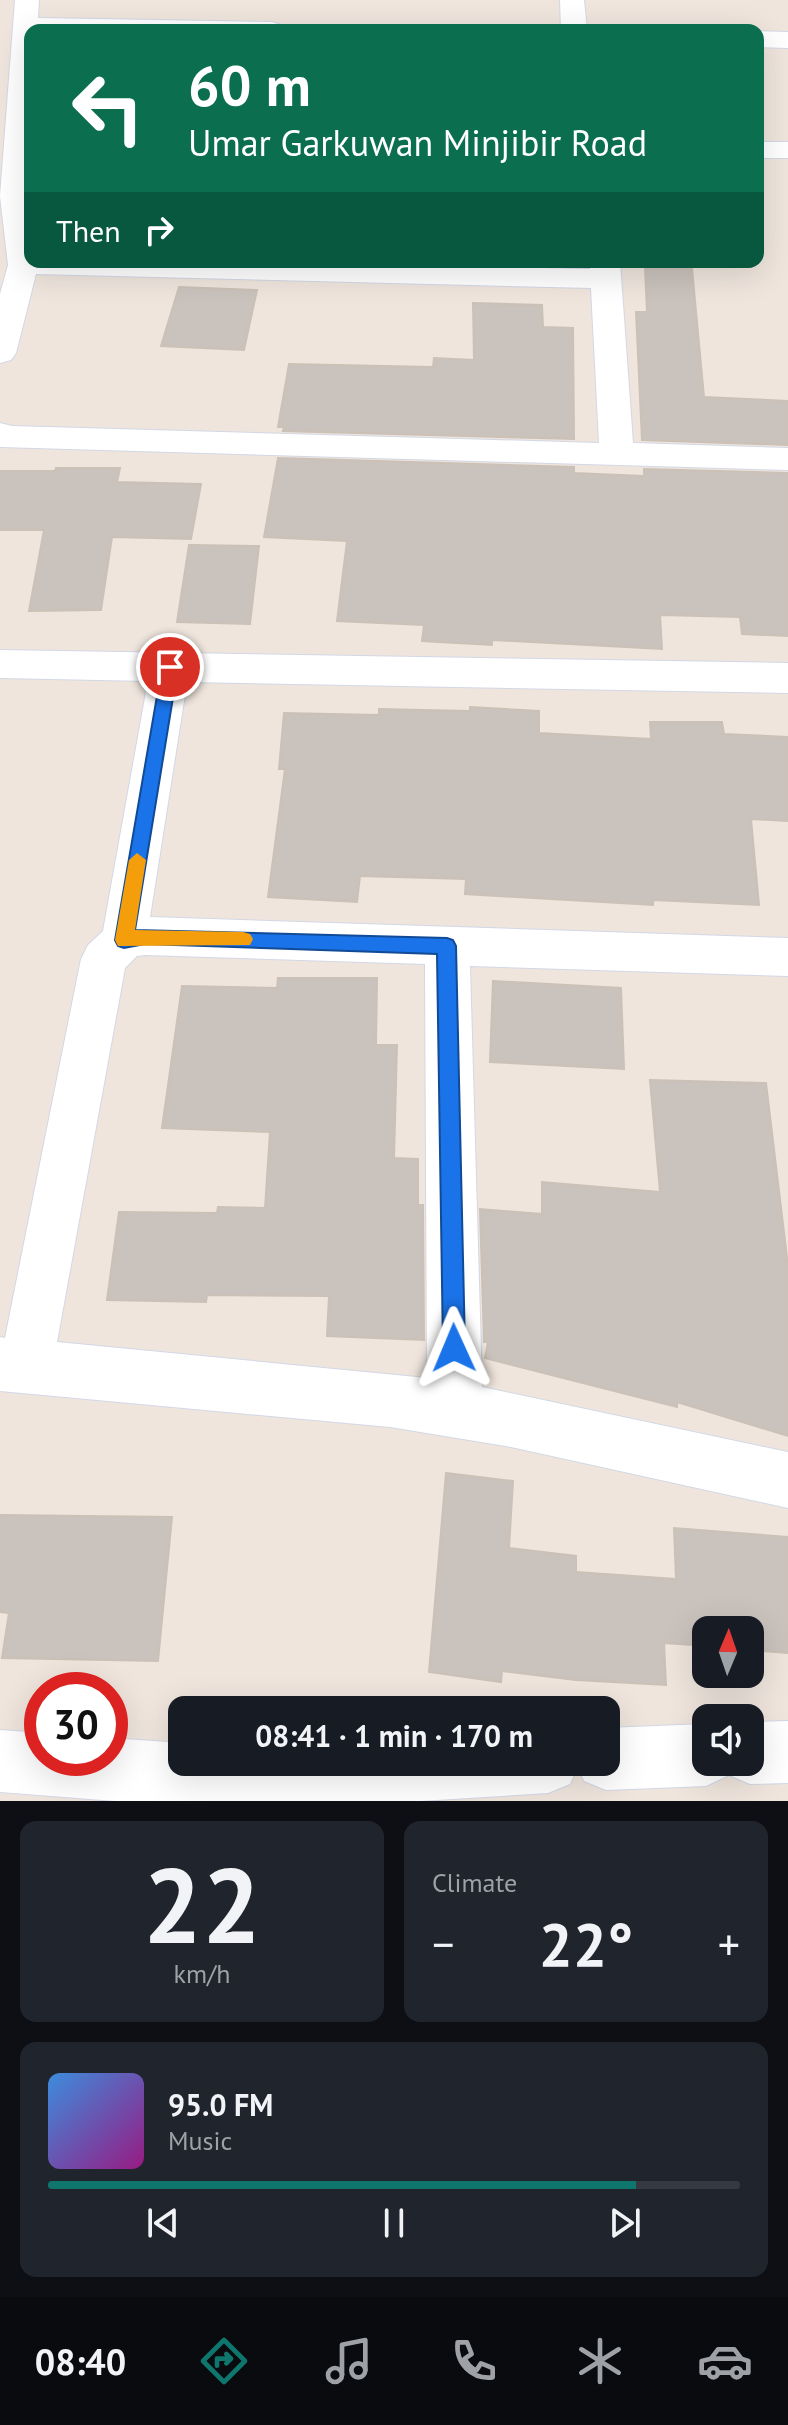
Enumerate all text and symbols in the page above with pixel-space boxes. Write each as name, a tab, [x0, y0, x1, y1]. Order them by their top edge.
text: 60 m	[188, 49, 311, 121]
icon: left	[56, 56, 160, 160]
text: Umar Garkuwan Minjibir Road	[188, 119, 647, 166]
icon: right	[137, 208, 181, 252]
text: Then	[56, 211, 121, 250]
pin	[136, 633, 204, 701]
icon: arrive	[148, 645, 192, 689]
position arrow	[412, 1306, 496, 1390]
north arrow	[692, 1616, 764, 1688]
map controls	[692, 1616, 764, 1776]
speed limit sign: 30	[24, 1672, 128, 1776]
button: sound	[692, 1704, 764, 1776]
text: 08:41 · 1 min · 170 m	[255, 1716, 533, 1755]
text: 22	[143, 1837, 261, 1972]
text: Climate	[432, 1866, 517, 1899]
text: 22°	[539, 1905, 633, 1983]
text: −	[432, 1915, 454, 1972]
text: +	[718, 1915, 740, 1972]
text: km/h	[174, 1957, 231, 1990]
text: 95.0 FM	[168, 2085, 273, 2124]
text: Music	[168, 2124, 232, 2157]
icon: previous	[141, 2201, 185, 2245]
icon: pause	[372, 2201, 416, 2245]
icon: next	[603, 2201, 647, 2245]
icon: directions	[196, 2333, 252, 2389]
icon: music	[321, 2333, 377, 2389]
icon: phone	[446, 2333, 502, 2389]
icon: climate	[572, 2333, 628, 2389]
icon: car	[697, 2333, 753, 2389]
text: 08:40	[35, 2338, 126, 2385]

